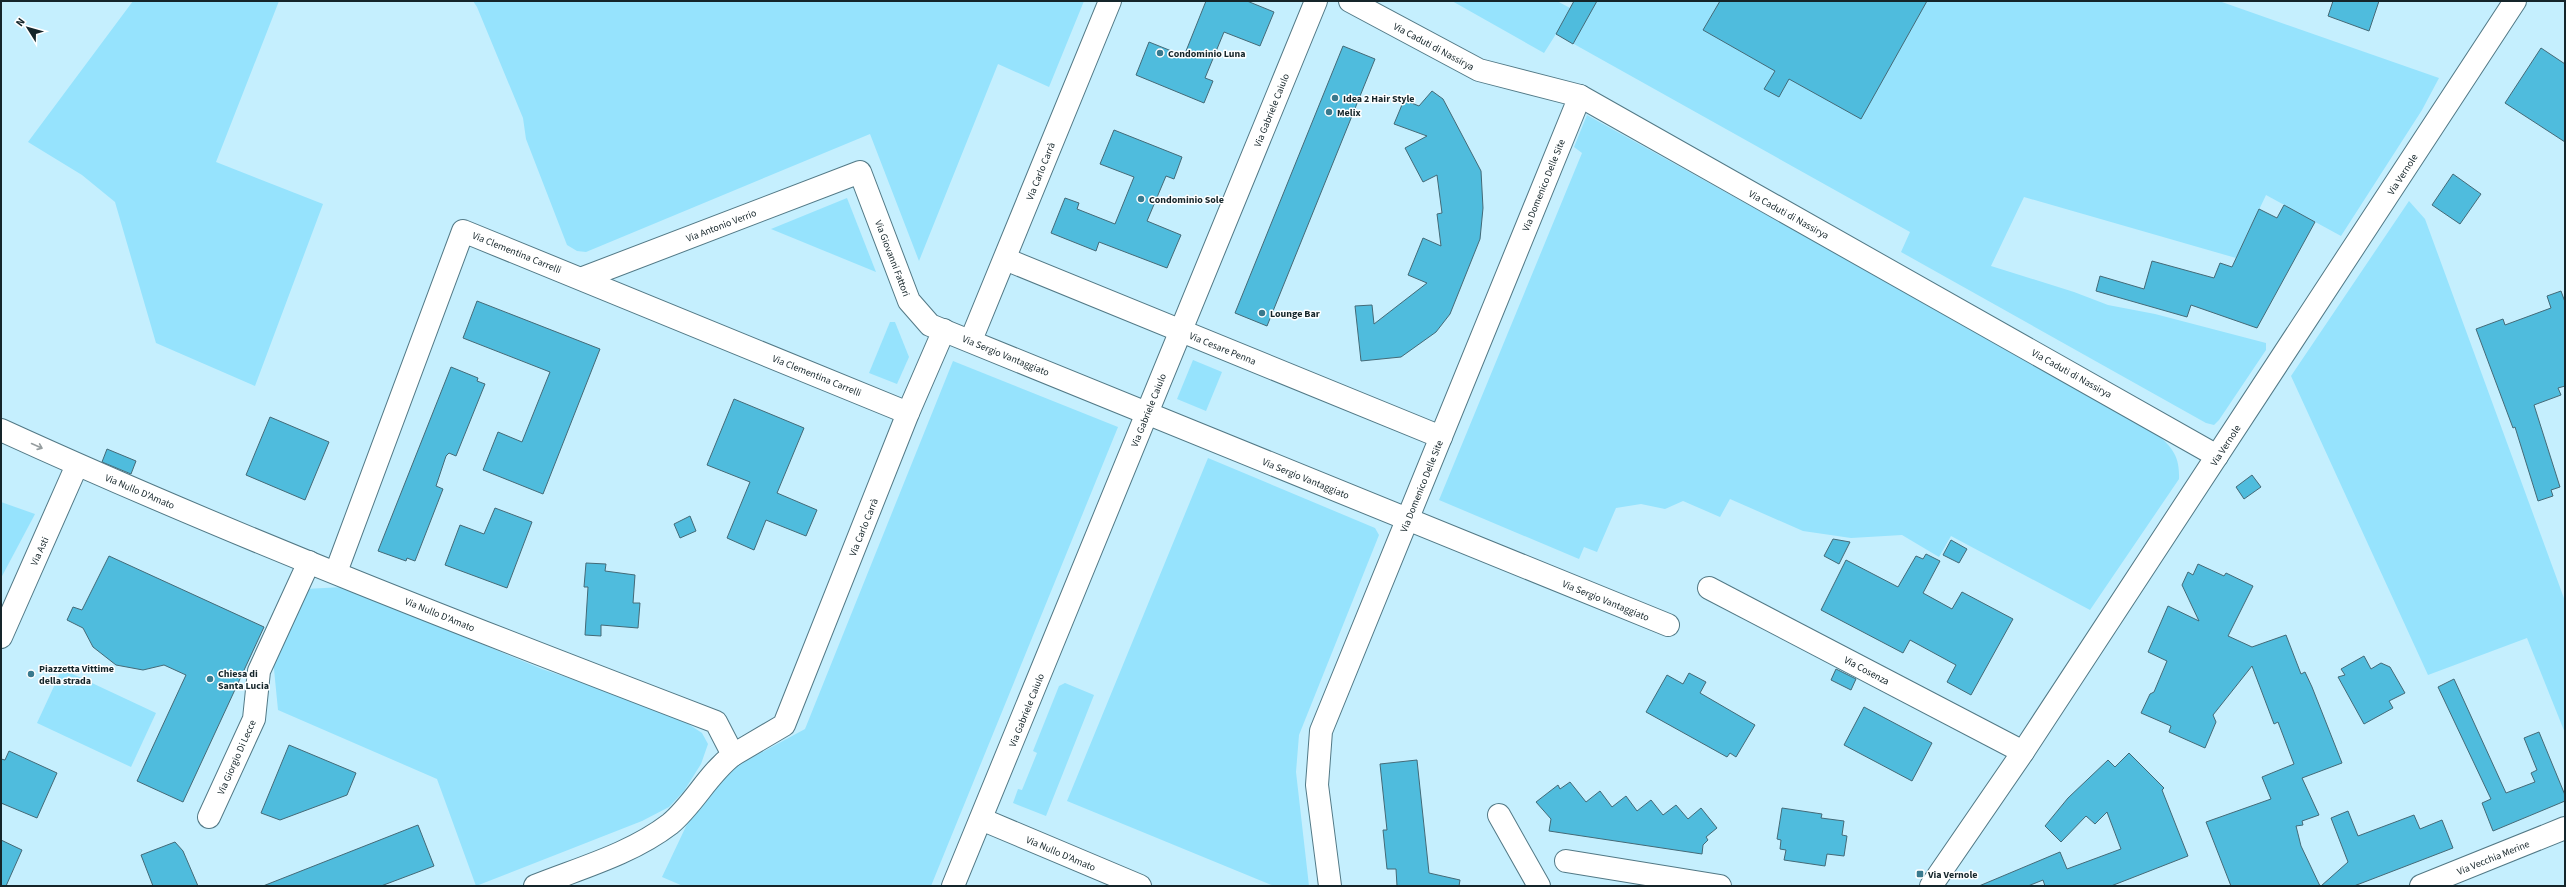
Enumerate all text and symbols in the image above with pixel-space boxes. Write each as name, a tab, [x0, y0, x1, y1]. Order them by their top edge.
north arrow	[8, 8, 48, 48]
text: N	[12, 15, 29, 30]
street label: Via Caduti di Nassirya	[1391, 20, 1476, 74]
place label: Condominio Luna	[1168, 47, 1245, 61]
marker: Condominio Luna	[1155, 48, 1165, 58]
street label: Via Gabriele Caiulo	[1251, 71, 1293, 149]
place label: Idea 2 Hair Style	[1343, 92, 1414, 106]
marker: Idea 2 Hair Style	[1330, 93, 1340, 103]
place label: Melix	[1337, 106, 1361, 120]
marker: Melix	[1324, 107, 1334, 117]
street label: Via Domenico Delle Site	[1519, 137, 1569, 234]
street label: Via Carlo Carrà	[1023, 140, 1059, 202]
street label: Via Vernole	[2384, 151, 2421, 198]
street label: Via Caduti di Nassirya	[1746, 187, 1831, 243]
place label: Condominio Sole	[1149, 193, 1224, 207]
marker: Condominio Sole	[1136, 194, 1146, 204]
street label: Via Antonio Verrio	[684, 206, 759, 246]
street label: Via Giovanni Fattori	[871, 218, 913, 299]
street label: Via Clementina Carrelli	[470, 229, 563, 277]
place label: Lounge Bar	[1270, 307, 1320, 321]
marker: Lounge Bar	[1257, 308, 1267, 318]
street label: Via Cesare Penna	[1187, 329, 1258, 369]
street label: Via Sergio Vantaggiato	[960, 332, 1051, 380]
street label: Via Caduti di Nassirya	[2029, 346, 2114, 402]
street label: Via Clementina Carrelli	[770, 352, 863, 400]
street label: Via Gabriele Caiulo	[1128, 371, 1170, 449]
street label: Via Vernole	[2207, 422, 2244, 469]
street label: Via Domenico Delle Site	[1397, 438, 1447, 535]
one-way arrow	[30, 443, 42, 451]
street label: Via Sergio Vantaggiato	[1260, 455, 1351, 503]
street label: Via Nullo D'Amato	[103, 471, 177, 513]
street label: Via Carlo Carrà	[846, 496, 882, 558]
street label: Via Asti	[27, 535, 52, 568]
street label: Via Sergio Vantaggiato	[1560, 577, 1651, 625]
street label: Via Nullo D'Amato	[402, 594, 477, 635]
street label: Via Cosenza	[1841, 653, 1892, 689]
place label: Piazzetta Vittime della strada	[39, 662, 114, 688]
place label: Chiesa di Santa Lucia	[218, 667, 269, 693]
marker: Piazzetta Vittime della strada	[26, 669, 36, 679]
street label: Via Gabriele Caiulo	[1006, 671, 1048, 749]
marker: Chiesa di Santa Lucia	[205, 674, 215, 684]
street label: Via Giorgio Di Lecce	[214, 718, 260, 797]
street label: Via Nullo D'Amato	[1024, 833, 1098, 875]
street label: Via Vecchia Merine	[2455, 837, 2532, 879]
place label: Via Vernole	[1927, 868, 1977, 882]
marker: Via Vernole	[1915, 869, 1925, 879]

